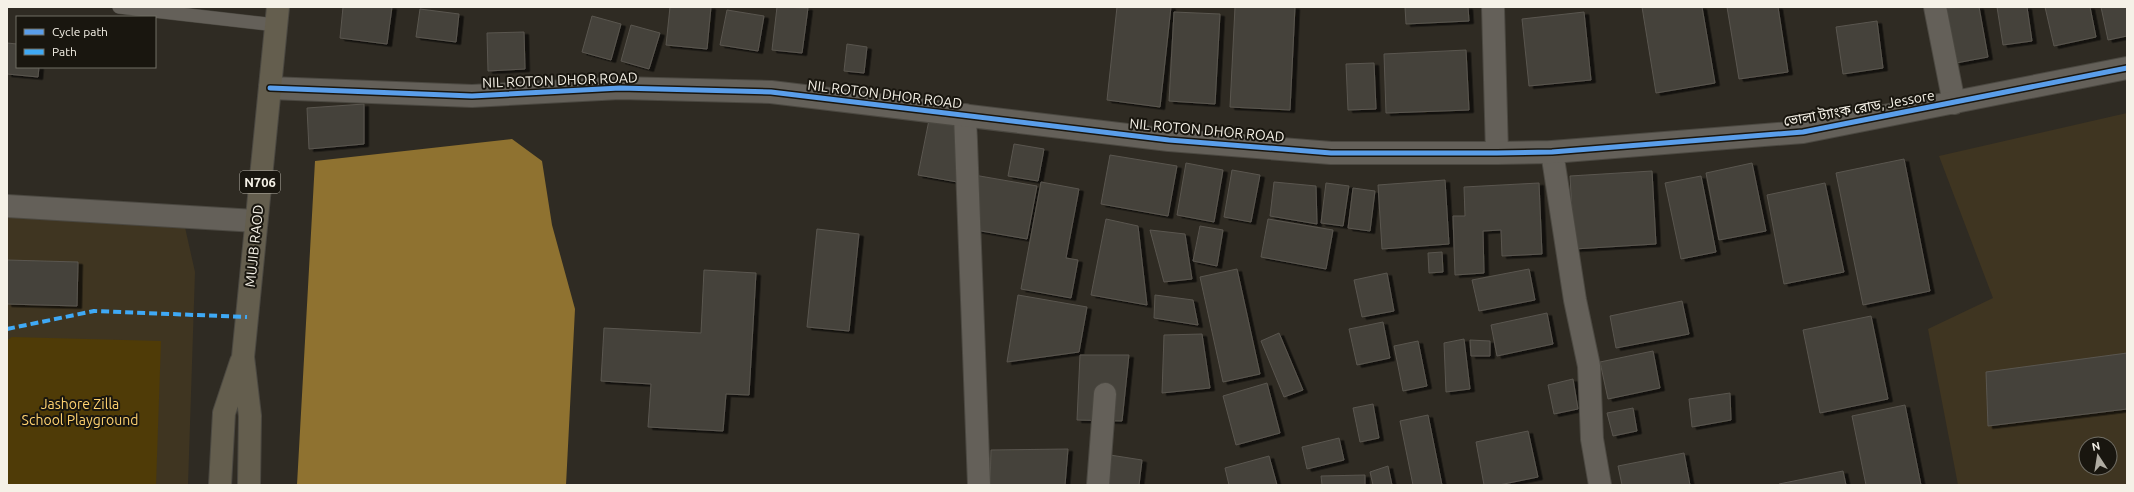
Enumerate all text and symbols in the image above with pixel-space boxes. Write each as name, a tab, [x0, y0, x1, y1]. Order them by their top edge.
legend	[16, 16, 156, 68]
text: Cycle path	[52, 25, 108, 38]
text: Path	[52, 45, 77, 58]
street label: NIL ROTON DHOR ROAD	[482, 69, 638, 91]
street label: NIL ROTON DHOR ROAD	[807, 77, 963, 111]
street label: ভোলা ট্যাংক রোড, Jessore	[1782, 87, 1936, 129]
street label: NIL ROTON DHOR ROAD	[1129, 115, 1285, 145]
road number: N706	[240, 171, 280, 193]
street label: MUJIB RAOD	[242, 204, 266, 288]
park label: Jashore Zilla School Playground	[22, 396, 138, 428]
north arrow	[2078, 436, 2118, 476]
text: N	[2091, 439, 2101, 453]

